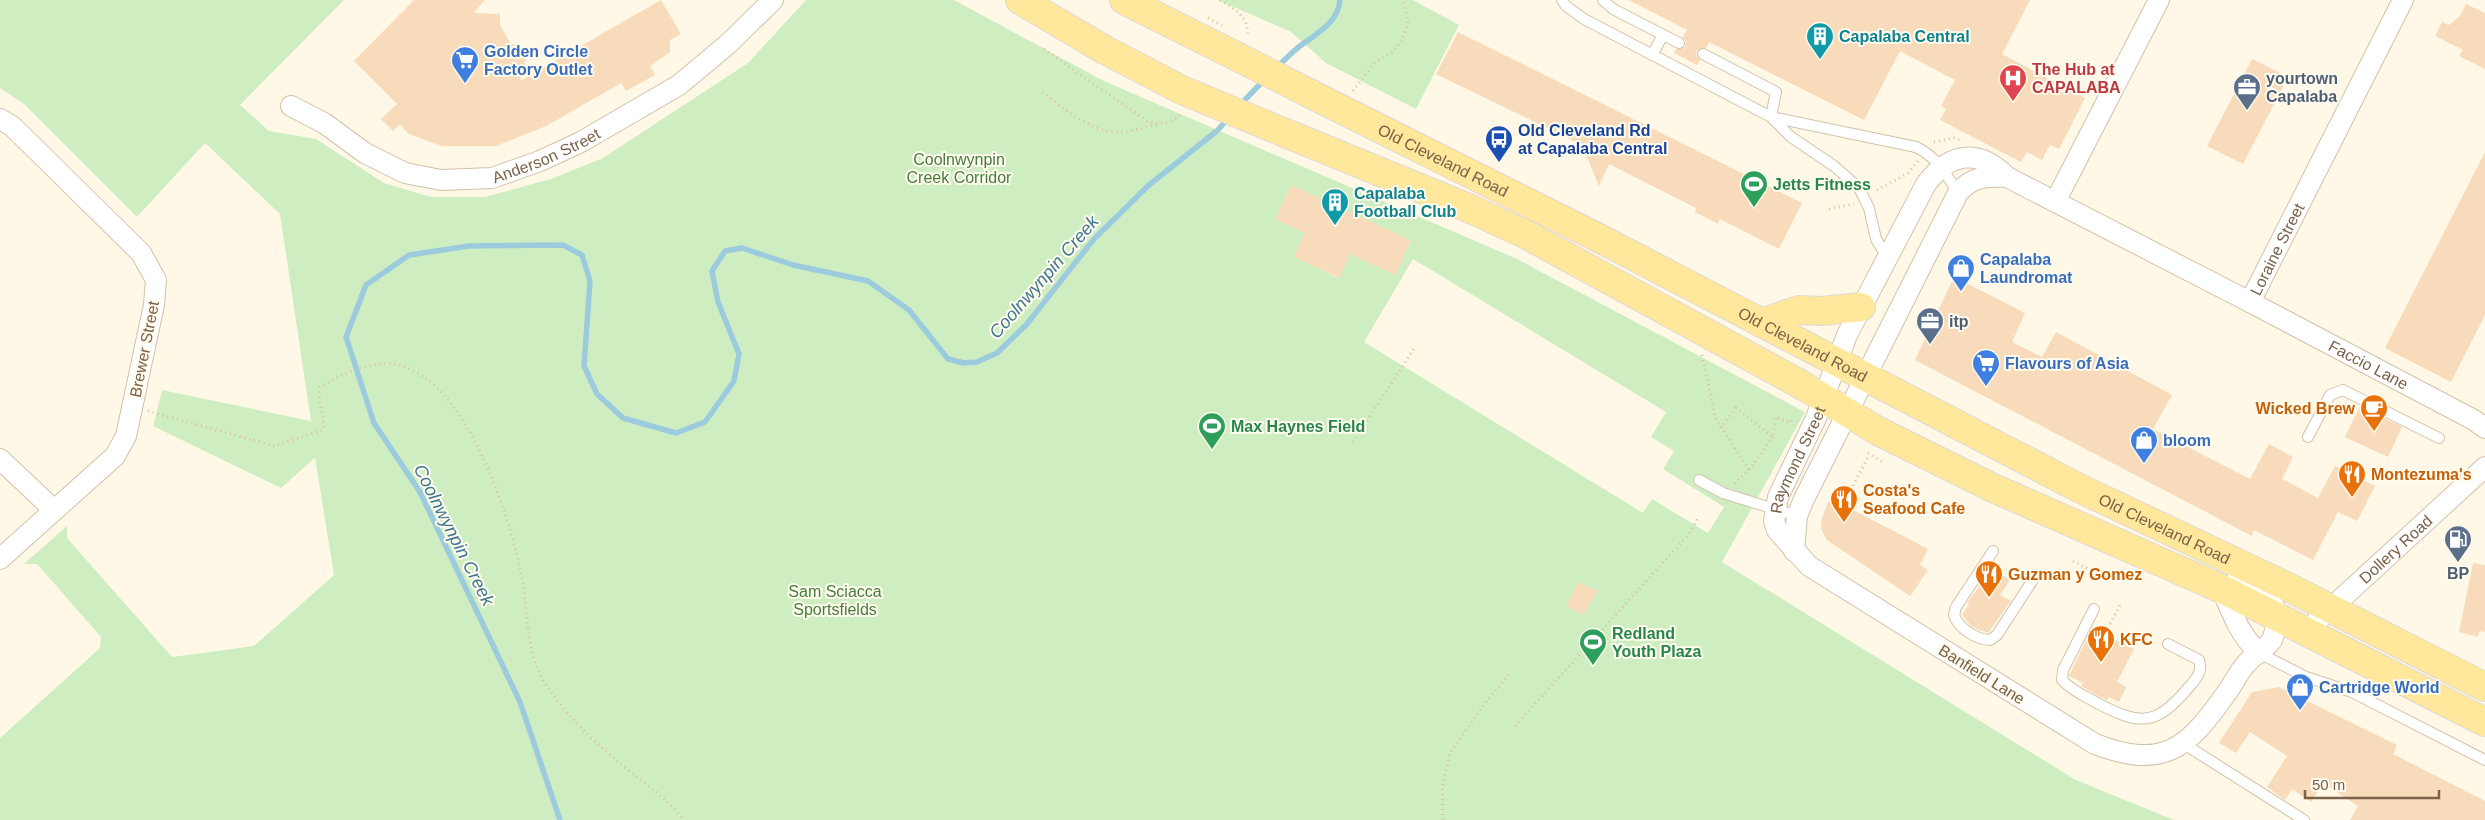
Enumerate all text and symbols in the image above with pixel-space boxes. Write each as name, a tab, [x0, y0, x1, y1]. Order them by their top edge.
building icon: Capalaba Central	[1805, 21, 1835, 60]
place label: Capalaba Central	[1839, 28, 1970, 45]
place label: Golden Circle Factory Outlet	[484, 43, 593, 78]
supermarket icon: Golden Circle Factory Outlet	[450, 45, 480, 84]
place label: The Hub at CAPALABA	[2032, 61, 2121, 96]
hospital icon: The Hub at CAPALABA	[1998, 63, 2028, 102]
place label: yourtown Capalaba	[2266, 70, 2338, 105]
office icon: yourtown Capalaba	[2232, 72, 2262, 111]
street label: Old Cleveland Road	[1375, 121, 1511, 200]
place label: Old Cleveland Rd at Capalaba Central	[1518, 122, 1667, 157]
bus stop icon: Old Cleveland Rd at Capalaba Central	[1484, 124, 1514, 163]
street label: Anderson Street	[490, 125, 604, 186]
park label: Coolnwynpin Creek Corridor	[907, 151, 1012, 186]
sports icon: Jetts Fitness	[1739, 169, 1769, 208]
place label: Jetts Fitness	[1773, 176, 1871, 193]
place label: Capalaba Football Club	[1354, 185, 1456, 220]
building icon: Capalaba Football Club	[1320, 187, 1350, 226]
street label: Loraine Street	[2247, 200, 2308, 298]
water label: Coolnwynpin Creek	[985, 211, 1103, 342]
place label: Capalaba Laundromat	[1980, 251, 2073, 286]
shop icon: Capalaba Laundromat	[1946, 253, 1976, 292]
street label: Brewer Street	[127, 299, 162, 399]
street label: Old Cleveland Road	[1735, 304, 1870, 385]
office icon: itp	[1915, 306, 1945, 345]
place label: itp	[1949, 313, 1969, 330]
street label: Faccio Lane	[2326, 337, 2411, 393]
supermarket icon: Flavours of Asia	[1971, 348, 2001, 387]
place label: Flavours of Asia	[2005, 355, 2129, 372]
cafe icon: Wicked Brew	[2359, 393, 2389, 432]
place label: Wicked Brew	[2256, 400, 2356, 417]
street label: Raymond Street	[1767, 404, 1829, 515]
sports icon: Max Haynes Field	[1197, 411, 1227, 450]
place label: Max Haynes Field	[1231, 418, 1365, 435]
shop icon: bloom	[2129, 425, 2159, 464]
place label: bloom	[2163, 432, 2211, 449]
restaurant icon: Montezuma's	[2337, 459, 2367, 498]
water label: Coolnwynpin Creek	[410, 461, 499, 610]
place label: Montezuma's	[2371, 466, 2472, 483]
place label: Costa's Seafood Cafe	[1863, 482, 1965, 517]
restaurant icon: Costa's Seafood Cafe	[1829, 484, 1859, 523]
street label: Old Cleveland Road	[2096, 491, 2233, 567]
street label: Dollery Road	[2356, 512, 2436, 587]
fuel station icon: BP	[2443, 524, 2473, 563]
restaurant icon: Guzman y Gomez	[1974, 559, 2004, 598]
place label: BP	[2447, 565, 2469, 582]
place label: Guzman y Gomez	[2008, 566, 2142, 583]
park label: Sam Sciacca Sportsfields	[788, 583, 882, 618]
restaurant icon: KFC	[2086, 624, 2116, 663]
place label: Redland Youth Plaza	[1612, 625, 1702, 660]
sports icon: Redland Youth Plaza	[1578, 627, 1608, 666]
place label: KFC	[2120, 631, 2153, 648]
street label: Banfield Lane	[1936, 641, 2028, 708]
shop icon: Cartridge World	[2285, 672, 2315, 711]
place label: Cartridge World	[2319, 679, 2440, 696]
scale bar	[2305, 768, 2439, 800]
text: 50 m	[2312, 776, 2345, 793]

